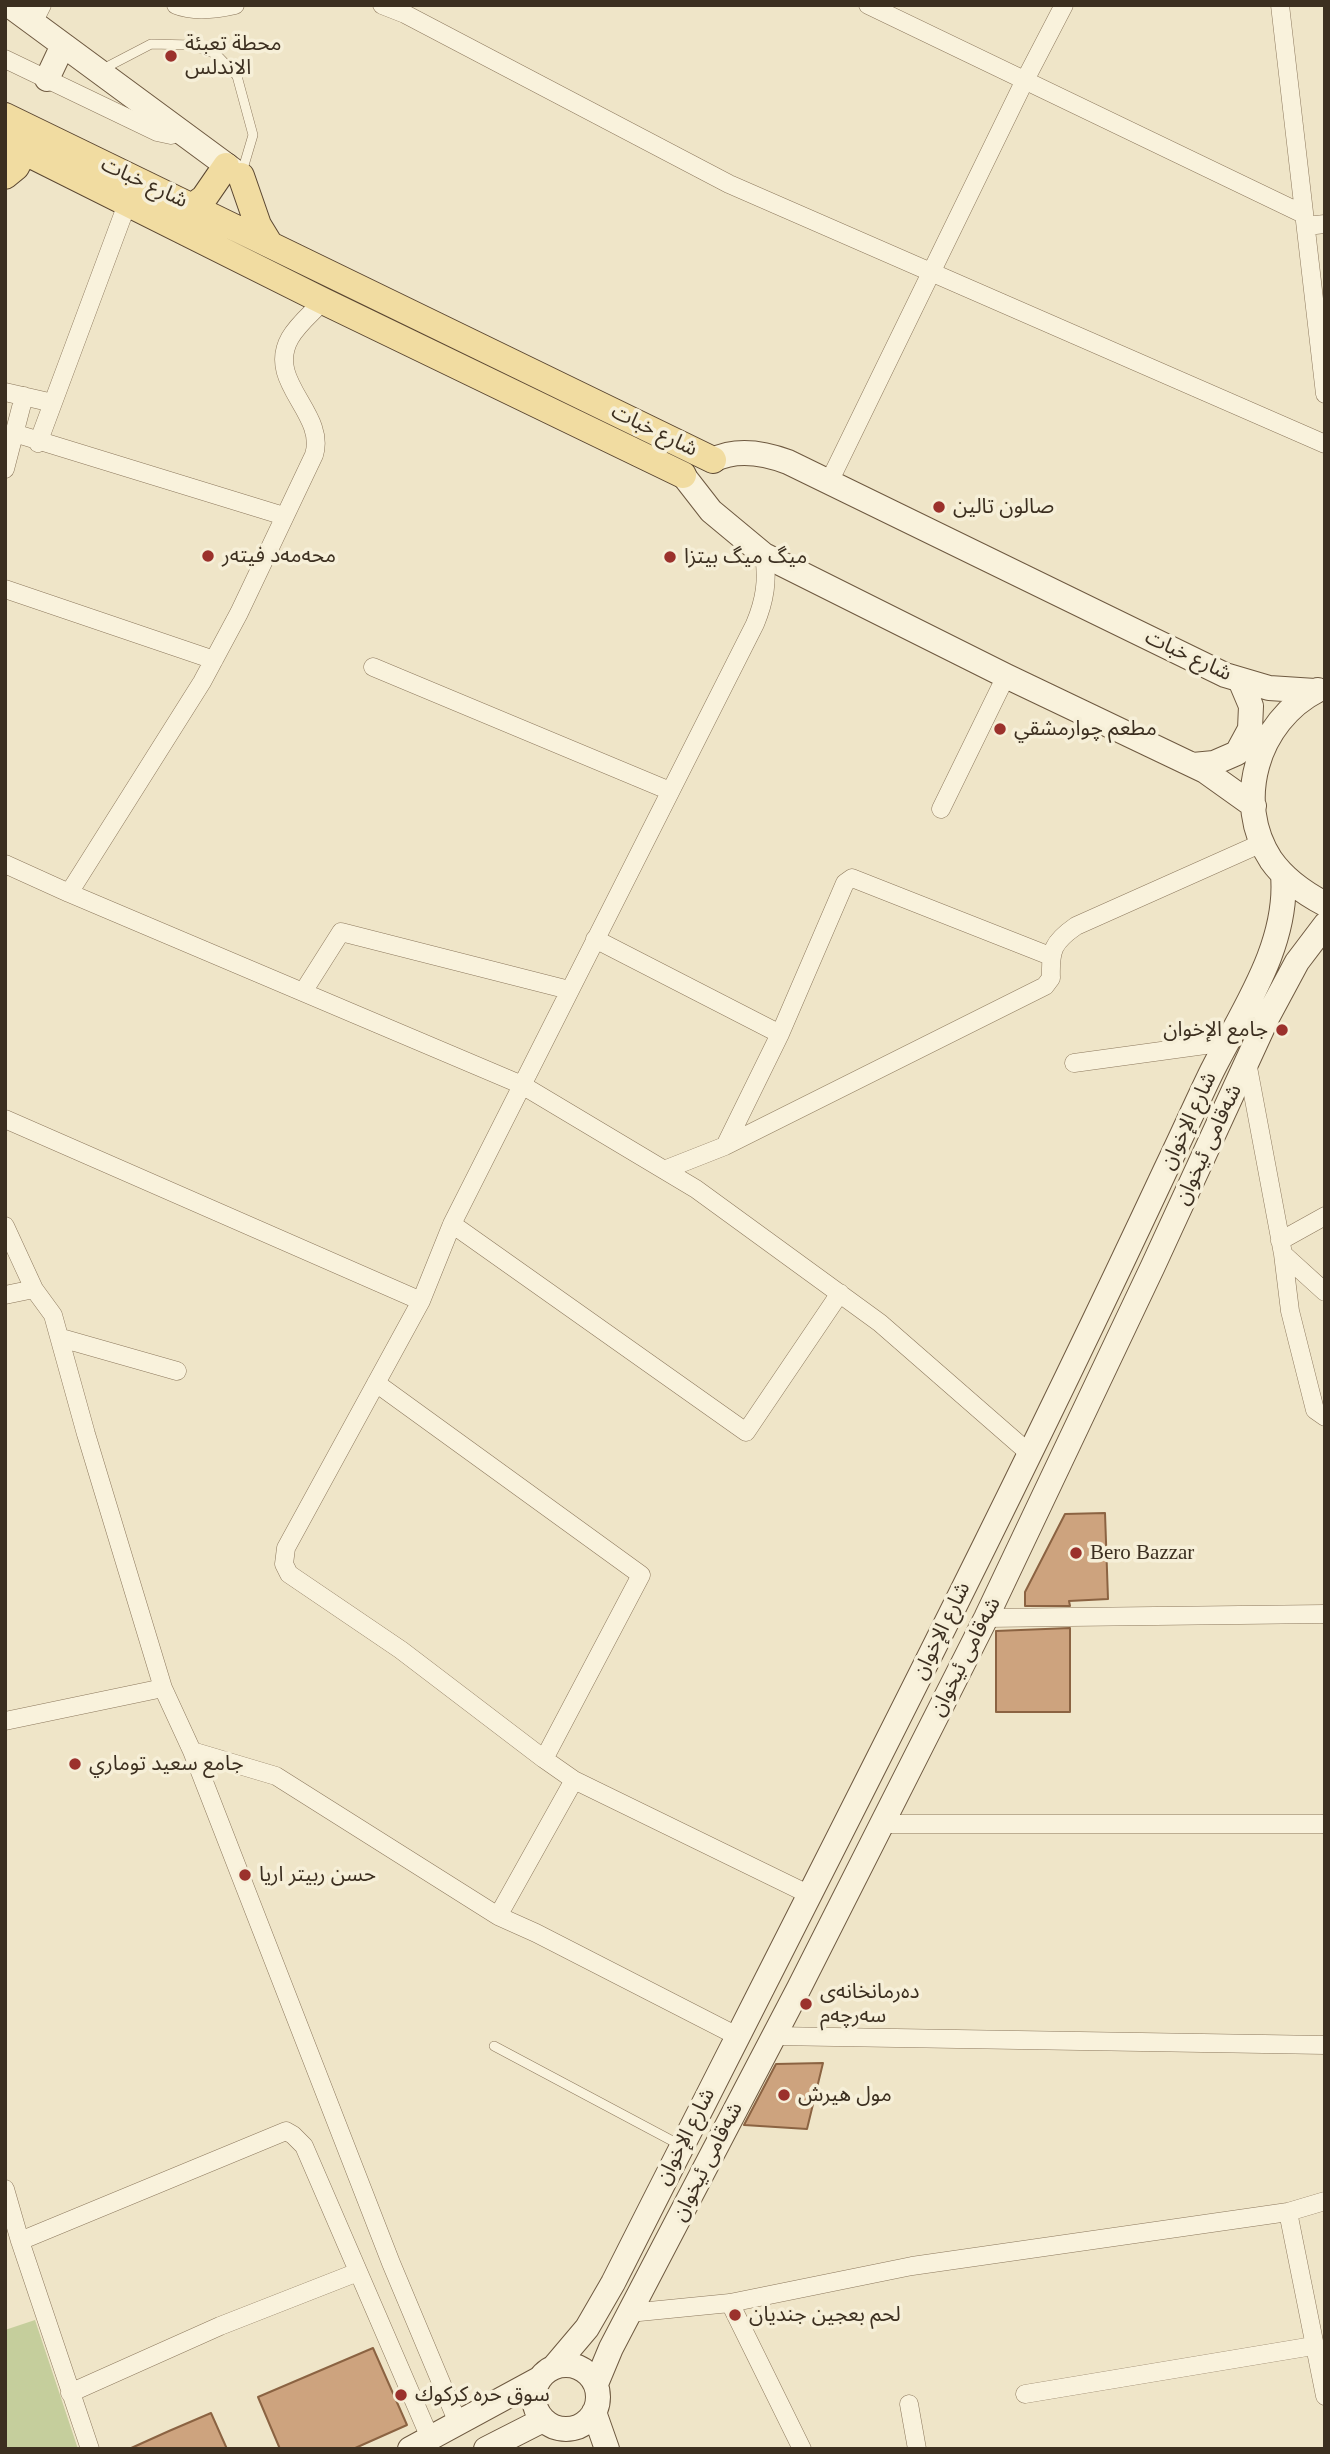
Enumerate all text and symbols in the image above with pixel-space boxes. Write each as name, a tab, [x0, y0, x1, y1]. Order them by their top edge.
place label: محطة تعبئة الاندلس	[185, 31, 282, 81]
marker: محطة تعبئة الاندلس	[163, 48, 179, 64]
street label: شارع خبات	[97, 152, 191, 214]
street label: شارع خبات	[607, 399, 701, 463]
place label: صالون تالين	[953, 494, 1054, 520]
marker: صالون تالين	[931, 499, 947, 515]
place label: محەمەد فیتەر	[222, 543, 336, 569]
place label: ميگ ميگ بيتزا	[684, 544, 807, 570]
marker: محەمەد فیتەر	[200, 548, 216, 564]
marker: ميگ ميگ بيتزا	[662, 549, 678, 565]
street label: شارع خبات	[1141, 625, 1235, 687]
place label: مطعم چوارمشقي	[1014, 716, 1157, 742]
marker: مطعم چوارمشقي	[992, 721, 1008, 737]
place label: جامع الإخوان	[1163, 1017, 1268, 1043]
marker: جامع الإخوان	[1274, 1022, 1290, 1038]
street label: شارع الإخوان	[1155, 1068, 1223, 1174]
street label: شەقامی ئیخوان	[1170, 1081, 1248, 1209]
place label: Bero Bazzar	[1090, 1540, 1194, 1566]
marker: Bero Bazzar	[1068, 1545, 1084, 1561]
street label: شارع الإخوان	[908, 1578, 976, 1684]
street label: شەقامی ئیخوان	[925, 1593, 1007, 1721]
place label: جامع سعيد توماري	[89, 1751, 244, 1777]
marker: جامع سعيد توماري	[67, 1756, 83, 1772]
place label: حسن ربيتر اريا	[259, 1862, 376, 1888]
marker: حسن ربيتر اريا	[237, 1867, 253, 1883]
place label: دەرمانخانەی سەرچەم	[820, 1979, 919, 2029]
marker: دەرمانخانەی سەرچەم	[798, 1996, 814, 2012]
place label: مول هيرش	[798, 2082, 892, 2108]
street label: شارع الإخوان	[651, 2084, 721, 2190]
marker: مول هيرش	[776, 2087, 792, 2103]
street label: شەقامی ئیخوان	[667, 2098, 749, 2226]
place label: لحم بعجين جنديان	[749, 2302, 901, 2328]
marker: لحم بعجين جنديان	[727, 2307, 743, 2323]
place label: سوق حره كركوك	[415, 2382, 550, 2408]
marker: سوق حره كركوك	[393, 2387, 409, 2403]

